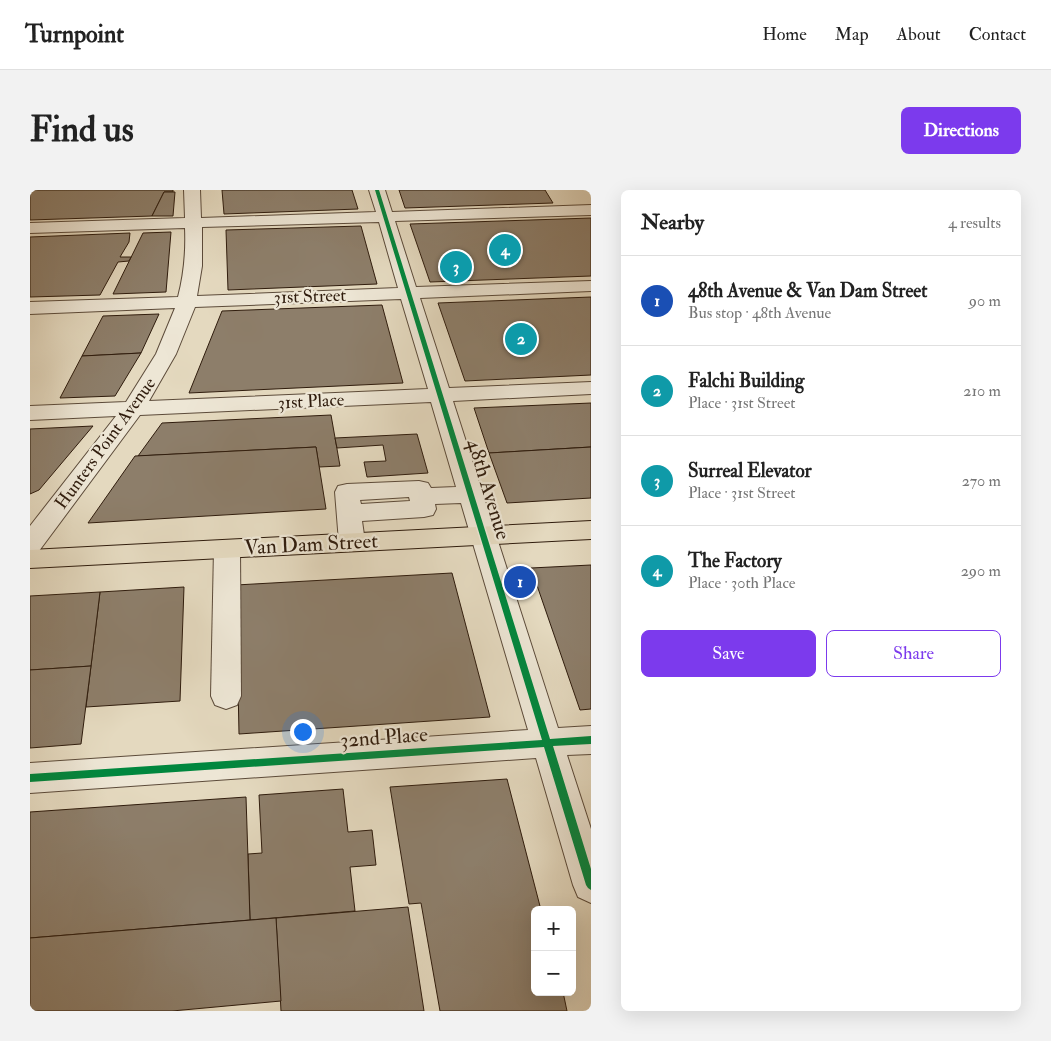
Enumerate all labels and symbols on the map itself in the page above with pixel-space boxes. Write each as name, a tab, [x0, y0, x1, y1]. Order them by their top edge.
pin: 4	[489, 231, 521, 269]
pin: 3	[440, 248, 472, 286]
street label: 31st Street	[273, 284, 347, 309]
pin: 2	[505, 320, 537, 358]
street label: Hunters Point Avenue	[50, 372, 161, 514]
street label: 31st Place	[277, 388, 345, 415]
street label: 48th Avenue	[460, 435, 517, 543]
street label: Van Dam Street	[243, 528, 379, 561]
pin: 1	[504, 563, 536, 601]
your location	[290, 719, 316, 745]
street label: 32nd Place	[339, 721, 429, 754]

